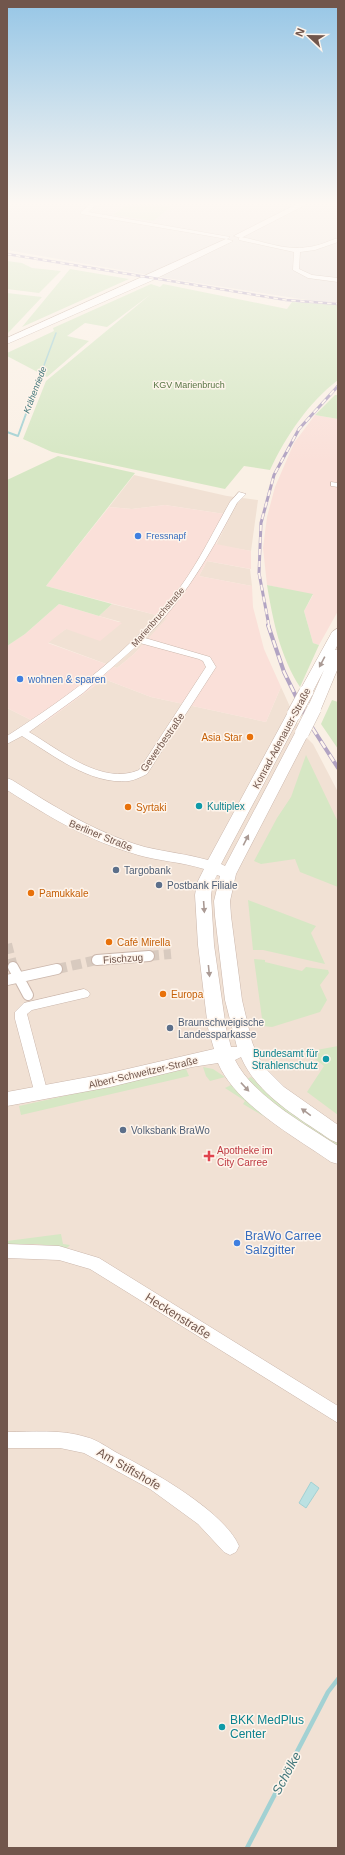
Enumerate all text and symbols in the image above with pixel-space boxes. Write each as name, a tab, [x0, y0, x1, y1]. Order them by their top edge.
north arrow	[289, 16, 329, 56]
text: N	[293, 26, 307, 38]
water label: Krähenriede	[22, 365, 48, 415]
park label: KGV Marienbruch	[153, 380, 225, 390]
marker: Fressnapf	[133, 531, 143, 541]
place label: Fressnapf	[146, 531, 187, 541]
street label: Marienbruchstraße	[129, 585, 187, 649]
one-way arrow	[319, 656, 325, 668]
marker: wohnen & sparen	[15, 674, 25, 684]
place label: wohnen & sparen	[27, 674, 106, 685]
street label: Konrad-Adenauer-Straße	[250, 686, 313, 790]
street label: Gewerbestraße	[138, 711, 187, 774]
place label: Asia Star	[201, 732, 243, 743]
marker: Asia Star	[245, 732, 255, 742]
marker: Kultiplex	[194, 801, 204, 811]
place label: Kultiplex	[207, 801, 245, 812]
marker: Syrtaki	[123, 802, 133, 812]
place label: Syrtaki	[136, 802, 167, 813]
street label: Berliner Straße	[68, 818, 134, 853]
one-way arrow	[243, 834, 249, 846]
marker: Targobank	[111, 865, 121, 875]
place label: Targobank	[124, 865, 172, 876]
marker: Postbank Filiale	[154, 880, 164, 890]
place label: Postbank Filiale	[167, 880, 238, 891]
marker: Pamukkale	[26, 888, 36, 898]
place label: Pamukkale	[39, 888, 89, 899]
one-way arrow	[201, 901, 208, 913]
marker: Café Mirella	[104, 937, 114, 947]
place label: Café Mirella	[117, 937, 171, 948]
street label: Fischzug	[103, 952, 143, 965]
one-way arrow	[206, 965, 212, 977]
marker: Europa	[158, 989, 168, 999]
place label: Europa	[171, 989, 204, 1000]
place label: Braunschweigische Landessparkasse	[178, 1017, 265, 1040]
marker: Braunschweigische Landessparkasse	[165, 1023, 175, 1033]
place label: Bundesamt für Strahlenschutz	[252, 1048, 319, 1071]
street label: Albert-Schweitzer-Straße	[87, 1054, 199, 1090]
marker: Bundesamt für Strahlenschutz	[321, 1054, 331, 1064]
one-way arrow	[240, 1082, 250, 1092]
one-way arrow	[301, 1108, 312, 1116]
marker: Volksbank BraWo	[118, 1125, 128, 1135]
place label: Volksbank BraWo	[131, 1125, 210, 1136]
place label: Apotheke im City Carree	[217, 1145, 273, 1168]
marker: Apotheke im City Carree	[204, 1151, 214, 1161]
place label: BraWo Carree Salzgitter	[245, 1229, 322, 1257]
marker: BraWo Carree Salzgitter	[232, 1238, 242, 1248]
street label: Heckenstraße	[143, 1290, 214, 1342]
street label: Am Stiftshofe	[95, 1445, 164, 1493]
place label: BKK MedPlus Center	[230, 1713, 304, 1741]
marker: BKK MedPlus Center	[217, 1722, 227, 1732]
water label: Schölke	[269, 1749, 304, 1797]

